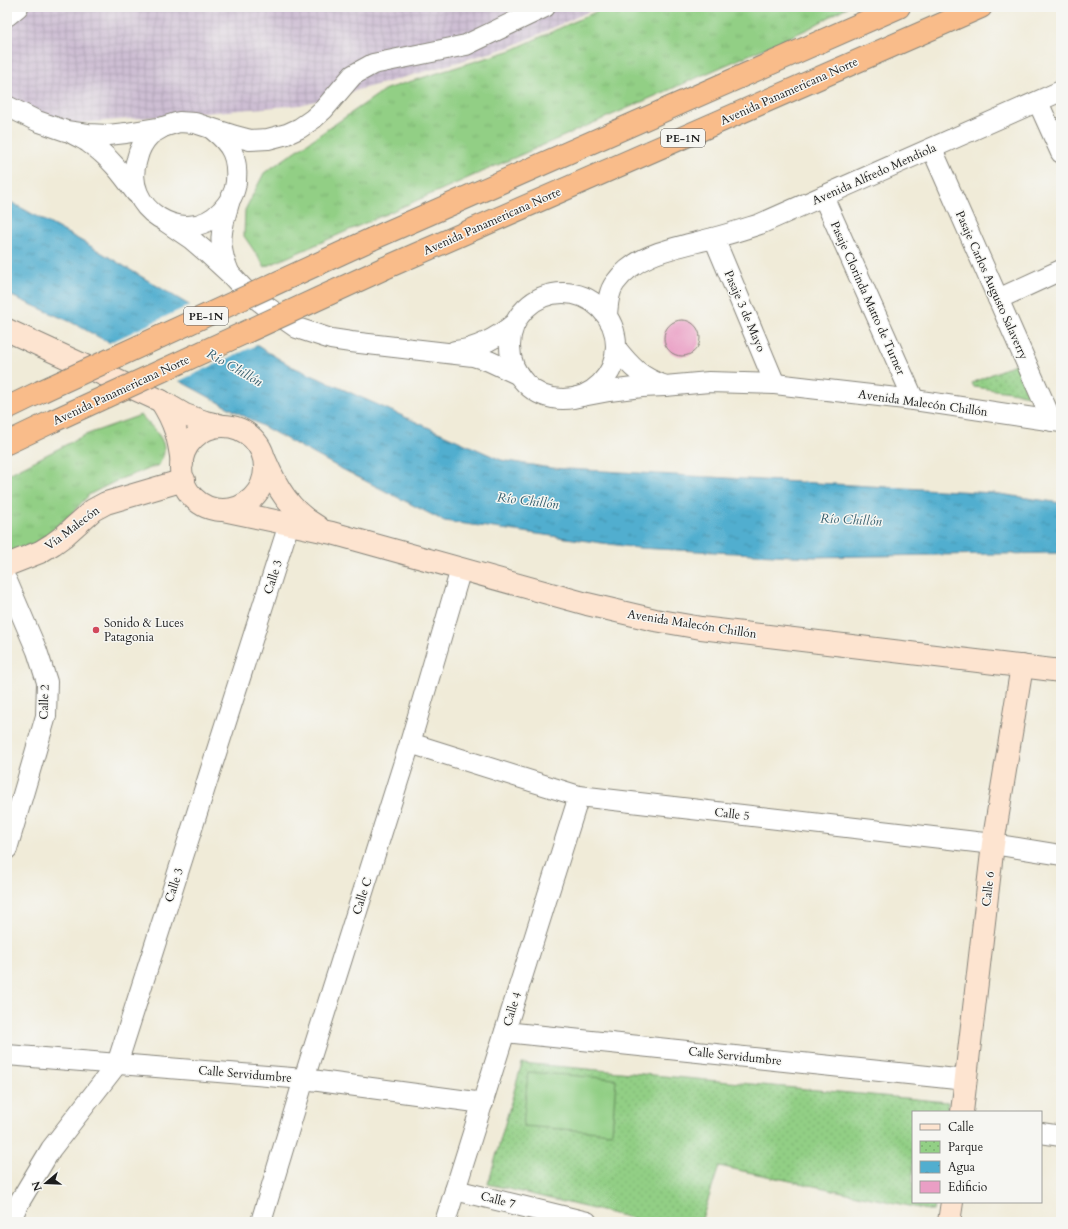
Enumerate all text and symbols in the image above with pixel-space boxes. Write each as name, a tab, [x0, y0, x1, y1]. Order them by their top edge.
street label: Avenida Panamericana Norte	[718, 53, 860, 129]
road number: PE-1N	[661, 129, 705, 147]
street label: Avenida Alfredo Mendiola	[809, 139, 939, 209]
street label: Avenida Panamericana Norte	[421, 183, 563, 259]
street label: Pasaje Carlos Augusto Salaverry	[952, 208, 1032, 362]
street label: Pasaje Clorinda Matto de Turner	[827, 219, 909, 378]
street label: Pasaje 3 de Mayo	[721, 268, 770, 355]
road number: PE-1N	[184, 307, 228, 325]
water label: Río Chillón	[203, 345, 266, 391]
street label: Avenida Panamericana Norte	[50, 351, 192, 429]
street label: Avenida Malecón Chillón	[857, 386, 989, 420]
water label: Río Chillón	[496, 488, 560, 514]
street label: Vía Malecón	[41, 502, 103, 554]
water label: Río Chillón	[820, 509, 883, 531]
street label: Calle 3	[260, 558, 286, 596]
street label: Avenida Malecón Chillón	[626, 606, 758, 642]
place label: Sonido & Luces Patagonia	[104, 615, 184, 645]
marker: Sonido & Luces Patagonia	[91, 625, 101, 635]
street label: Calle 2	[35, 684, 53, 720]
street label: Calle 5	[714, 804, 750, 824]
street label: Calle 3	[161, 866, 187, 904]
street label: Calle 6	[978, 871, 998, 907]
street label: Calle C	[348, 875, 376, 917]
street label: Calle 4	[499, 990, 525, 1028]
street label: Calle Servidumbre	[688, 1043, 782, 1069]
street label: Calle Servidumbre	[198, 1062, 292, 1086]
legend	[912, 1111, 1042, 1203]
text: Calle	[948, 1119, 974, 1135]
text: Parque	[948, 1139, 983, 1155]
text: Agua	[948, 1159, 976, 1175]
north arrow	[26, 1163, 66, 1203]
text: N	[28, 1179, 46, 1193]
text: Edificio	[948, 1179, 988, 1195]
street label: Calle 7	[479, 1188, 517, 1212]

